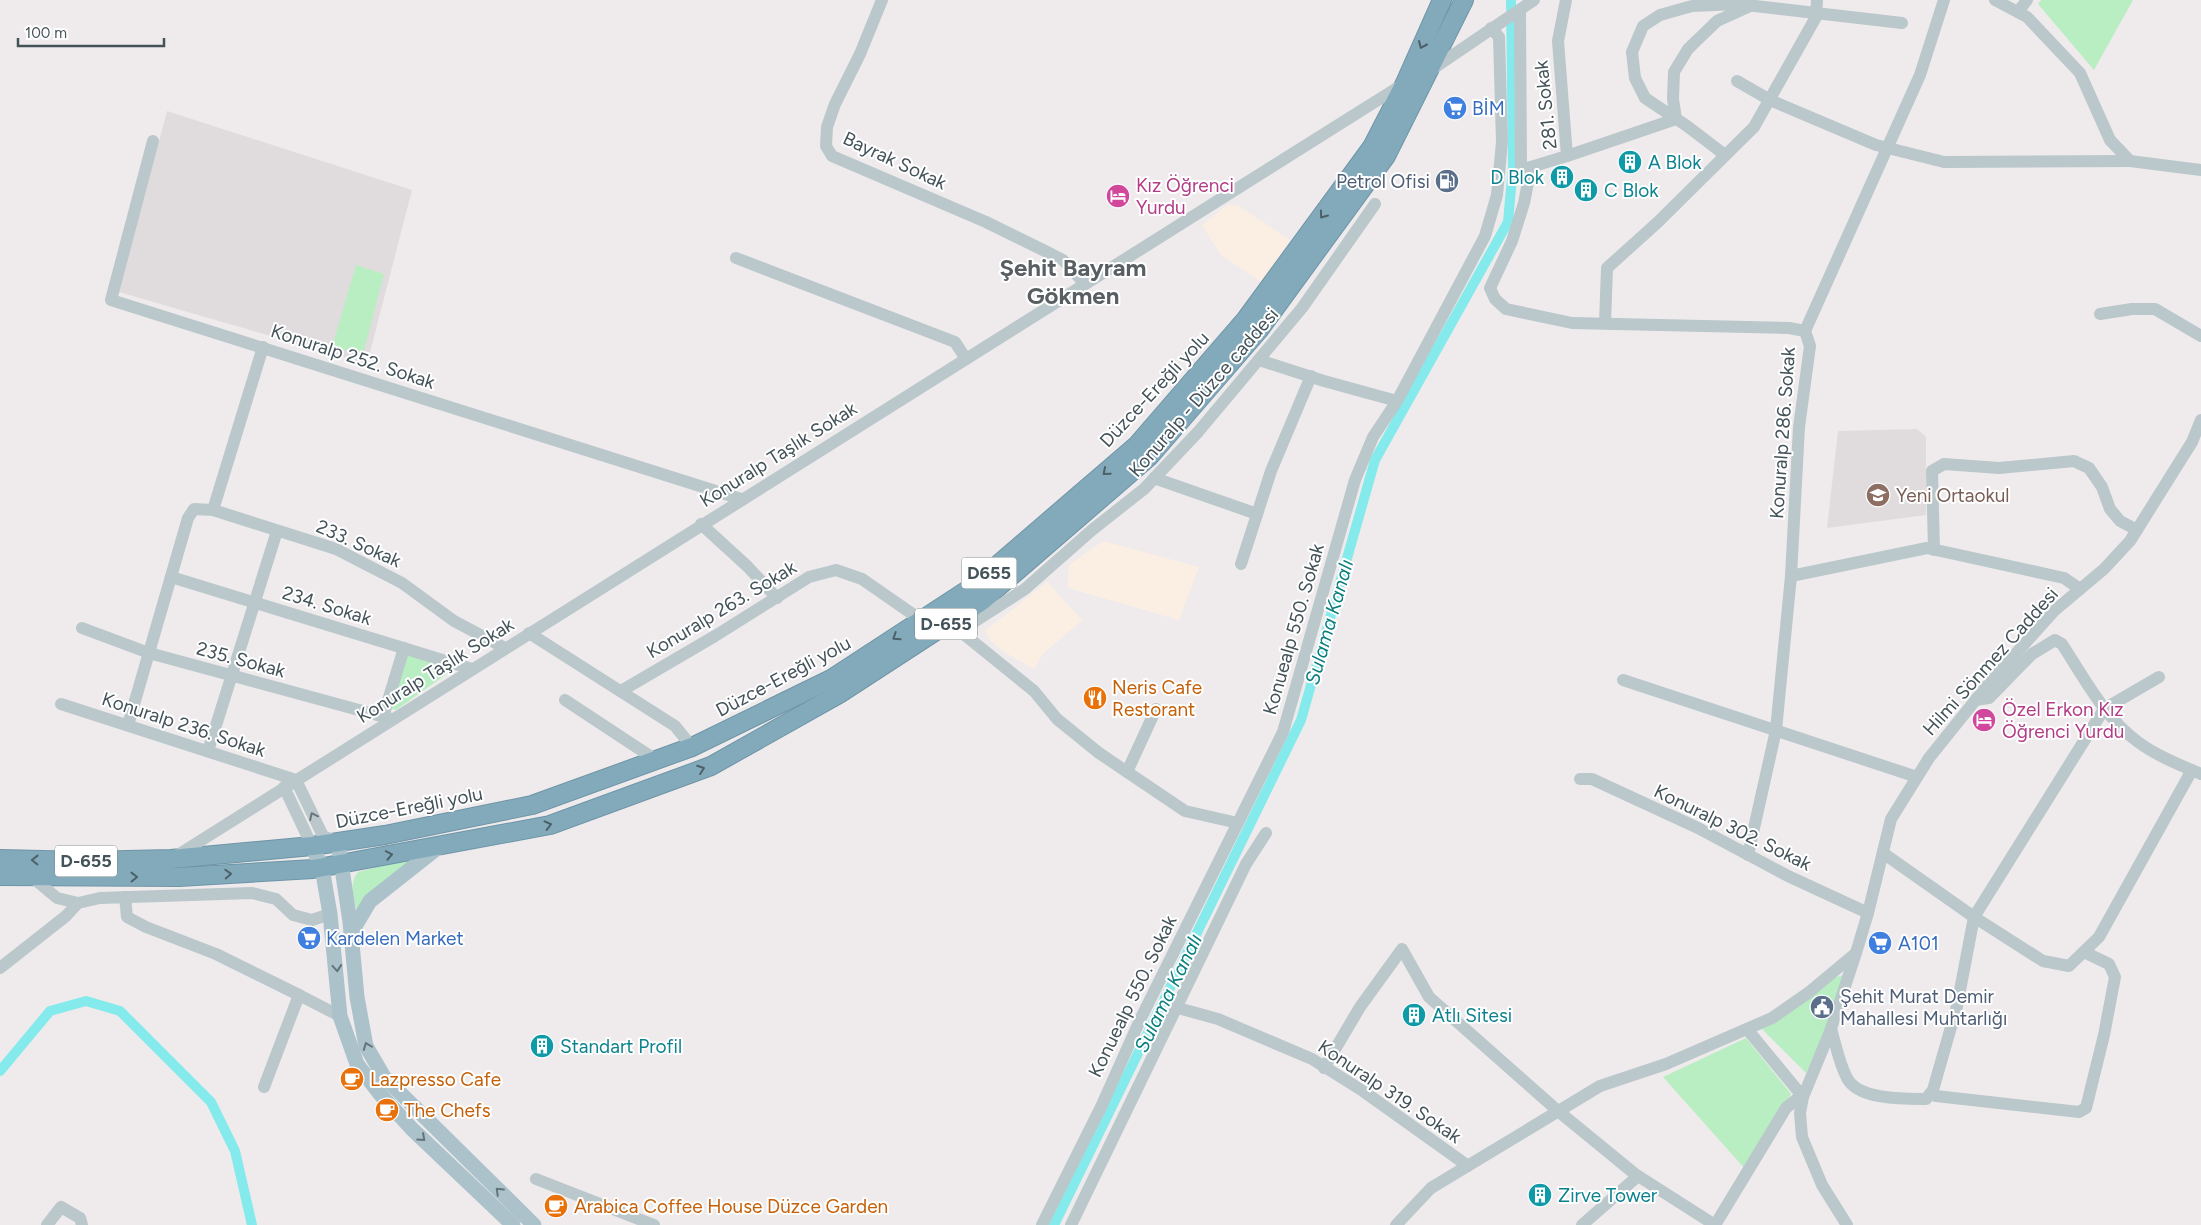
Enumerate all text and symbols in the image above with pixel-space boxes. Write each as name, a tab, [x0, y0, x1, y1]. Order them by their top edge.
scale bar	[18, 15, 164, 47]
text: 100 m	[25, 24, 67, 42]
one-way arrow	[1417, 40, 1428, 49]
street label: 281. Sokak	[1529, 59, 1562, 151]
supermarket icon: BİM	[1442, 95, 1468, 121]
place label: BİM	[1472, 97, 1505, 120]
street label: Bayrak Sokak	[839, 126, 951, 195]
building icon: A Blok	[1617, 149, 1643, 175]
place label: A Blok	[1648, 151, 1702, 174]
building icon: D Blok	[1549, 164, 1575, 190]
place label: D Blok	[1490, 166, 1545, 189]
fuel station icon: Petrol Ofisi	[1434, 168, 1460, 194]
place label: Petrol Ofisi	[1336, 170, 1430, 193]
place label: Kız Öğrenci Yurdu	[1136, 174, 1234, 219]
building icon: C Blok	[1573, 177, 1599, 203]
place label: C Blok	[1604, 179, 1659, 202]
hotel icon: Kız Öğrenci Yurdu	[1105, 183, 1131, 209]
one-way arrow	[1320, 209, 1329, 218]
district label: Şehit Bayram Gökmen	[1000, 253, 1146, 310]
street label: Konuralp - Düzce caddesi	[1124, 303, 1283, 482]
street label: Konuralp 252. Sokak	[268, 319, 439, 394]
street label: Düzce-Ereğli yolu	[1095, 327, 1214, 452]
street label: Konuralp 286. Sokak	[1765, 346, 1800, 520]
street label: Konuralp Taşlık Sokak	[695, 396, 862, 512]
one-way arrow	[1102, 466, 1111, 475]
school or university icon: Yeni Ortaokul	[1865, 482, 1891, 508]
place label: Yeni Ortaokul	[1896, 484, 2009, 507]
street label: 233. Sokak	[313, 515, 406, 573]
street label: Konuealp 550. Sokak	[1258, 540, 1329, 717]
street label: Konuralp 263. Sokak	[642, 555, 801, 663]
water label: Sulama Kanalı	[1300, 557, 1358, 687]
road number: D655	[962, 558, 1016, 588]
street label: 234. Sokak	[279, 581, 375, 630]
street label: Hilmi Sönmez Caddesi	[1918, 583, 2063, 740]
road number: D-655	[915, 608, 977, 640]
street label: Konuralp Taşlık Sokak	[352, 612, 519, 728]
street label: Düzce-Ereğli yolu	[712, 631, 855, 722]
one-way arrow	[892, 631, 902, 640]
street label: 235. Sokak	[194, 637, 289, 683]
place label: Neris Cafe Restorant	[1112, 676, 1202, 721]
restaurant icon: Neris Cafe Restorant	[1082, 685, 1108, 711]
street label: Konuralp 236. Sokak	[99, 687, 269, 762]
place label: Özel Erkon Kız Öğrenci Yurdu	[2002, 698, 2124, 743]
hotel icon: Özel Erkon Kız Öğrenci Yurdu	[1971, 707, 1997, 733]
one-way arrow	[696, 765, 705, 775]
street label: Konuralp 302. Sokak	[1650, 779, 1816, 876]
street label: Düzce-Ereğli yolu	[333, 782, 485, 833]
one-way arrow	[309, 812, 319, 821]
one-way arrow	[544, 820, 553, 831]
road number: D-655	[55, 846, 117, 876]
one-way arrow	[384, 850, 393, 861]
one-way arrow	[31, 855, 38, 865]
one-way arrow	[224, 869, 232, 880]
one-way arrow	[130, 872, 138, 882]
street label: Konuealp 550. Sokak	[1083, 911, 1182, 1081]
supermarket icon: Kardelen Market	[296, 925, 322, 951]
place label: Kardelen Market	[326, 927, 464, 950]
water label: Sulama Kanalı	[1129, 930, 1207, 1056]
supermarket icon: A101	[1867, 930, 1893, 956]
place label: A101	[1898, 932, 1939, 955]
one-way arrow	[331, 964, 342, 972]
place label: Şehit Murat Demir Mahallesi Muhtarlığı	[1840, 985, 2007, 1030]
public building icon: Şehit Murat Demir Mahallesi Muhtarlığı	[1809, 994, 1835, 1020]
building icon: Atlı Sitesi	[1401, 1002, 1427, 1028]
place label: Atlı Sitesi	[1432, 1004, 1512, 1027]
building icon: Standart Profil	[529, 1033, 555, 1059]
place label: Standart Profil	[560, 1035, 682, 1058]
street label: Konuralp 319. Sokak	[1314, 1035, 1466, 1148]
one-way arrow	[363, 1042, 373, 1051]
cafe icon: Lazpresso Cafe	[339, 1066, 365, 1092]
place label: Lazpresso Cafe	[370, 1068, 501, 1091]
cafe icon: The Chefs	[374, 1097, 400, 1123]
place label: The Chefs	[404, 1099, 491, 1122]
one-way arrow	[416, 1132, 425, 1141]
building icon: Zirve Tower	[1527, 1182, 1553, 1208]
place label: Zirve Tower	[1558, 1184, 1658, 1207]
one-way arrow	[495, 1188, 504, 1197]
cafe icon: Arabica Coffee House Düzce Garden	[543, 1193, 569, 1219]
place label: Arabica Coffee House Düzce Garden	[574, 1195, 888, 1218]

